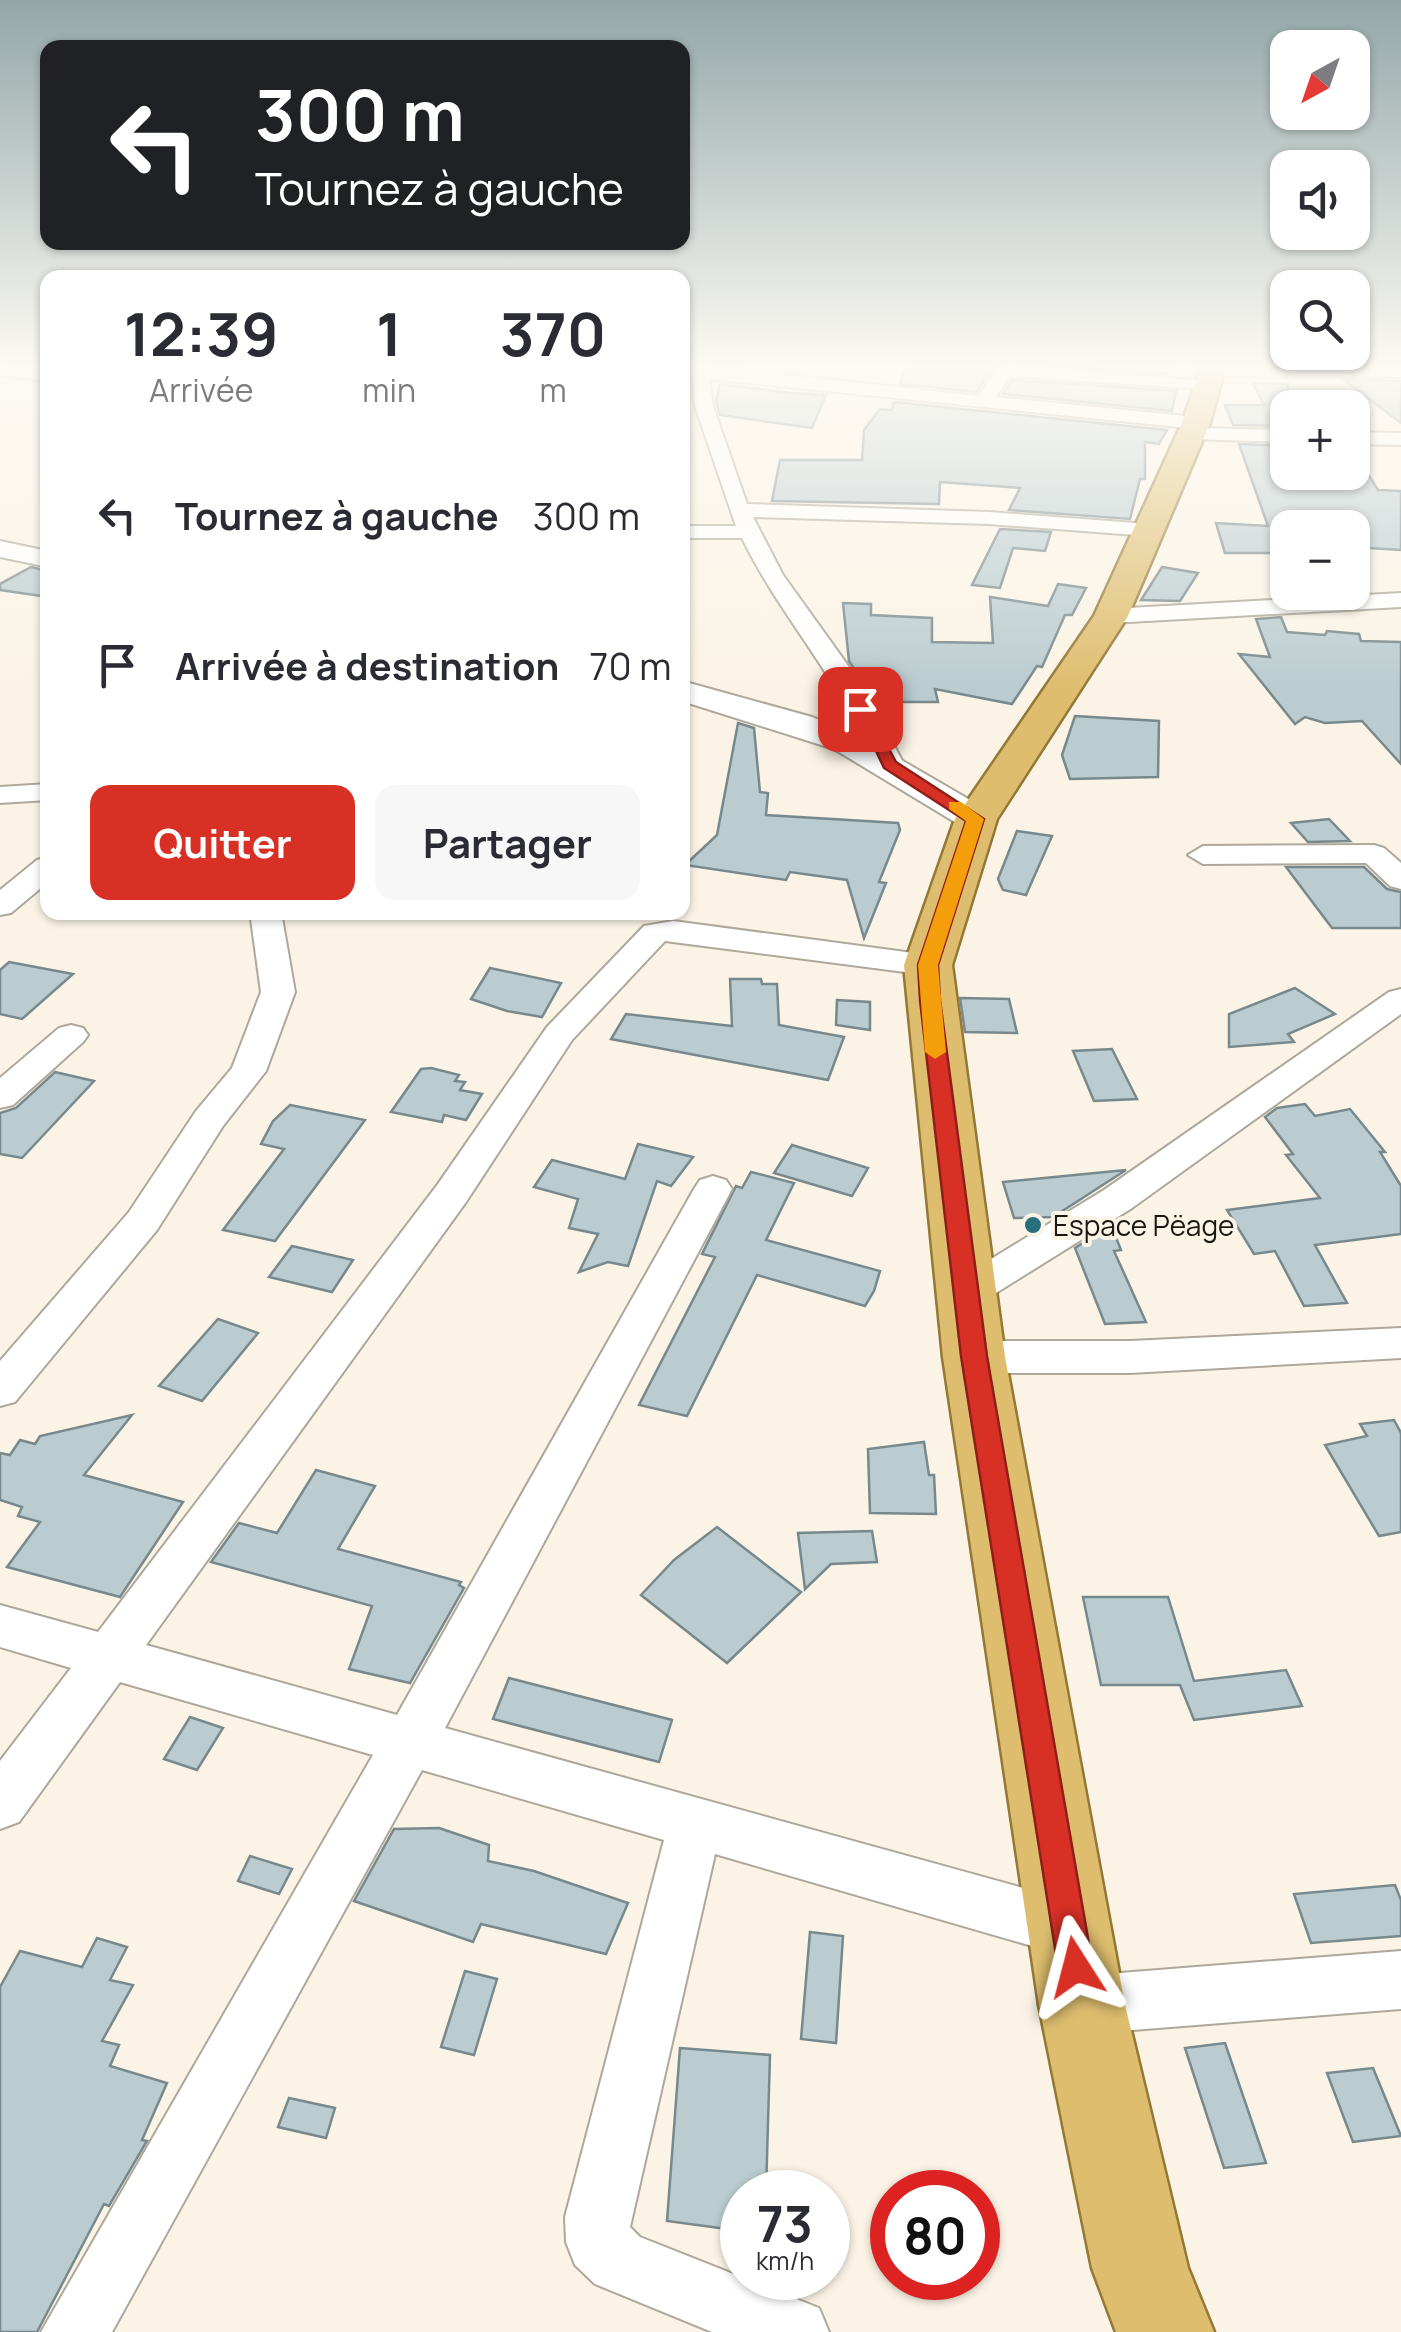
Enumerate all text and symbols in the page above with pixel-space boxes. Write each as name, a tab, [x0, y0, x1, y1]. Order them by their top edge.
north arrow	[1270, 30, 1370, 130]
map controls	[1270, 30, 1370, 610]
text: 300 m	[255, 66, 465, 162]
icon: left	[90, 80, 220, 210]
button: sound	[1270, 150, 1370, 250]
text: Tournez à gauche	[255, 157, 624, 219]
button: search	[1270, 270, 1370, 370]
text: 12:39	[124, 292, 279, 374]
text: 1	[376, 292, 402, 374]
text: 370	[500, 292, 606, 374]
text: Arrivée	[149, 368, 253, 412]
text: min	[362, 368, 416, 412]
text: m	[539, 368, 567, 412]
button: +	[1270, 390, 1370, 490]
icon: left	[90, 488, 145, 543]
text: Tournez à gauche	[175, 489, 499, 541]
text: 300 m	[533, 489, 640, 541]
button: −	[1270, 510, 1370, 610]
icon: arrive	[90, 638, 145, 693]
text: Arrivée à destination	[175, 639, 559, 691]
text: 70 m	[589, 639, 671, 691]
pin	[818, 667, 903, 752]
icon: arrive	[833, 682, 888, 737]
button: Quitter	[90, 785, 355, 900]
button: Partager	[375, 785, 640, 900]
place label: Espace Pëage	[1053, 1206, 1234, 1244]
marker: Espace Pëage	[1022, 1214, 1044, 1236]
position arrow	[1024, 1915, 1128, 2019]
speed limit sign: 80	[870, 2170, 1000, 2300]
text: 73	[757, 2189, 813, 2257]
text: km/h	[756, 2243, 814, 2278]

